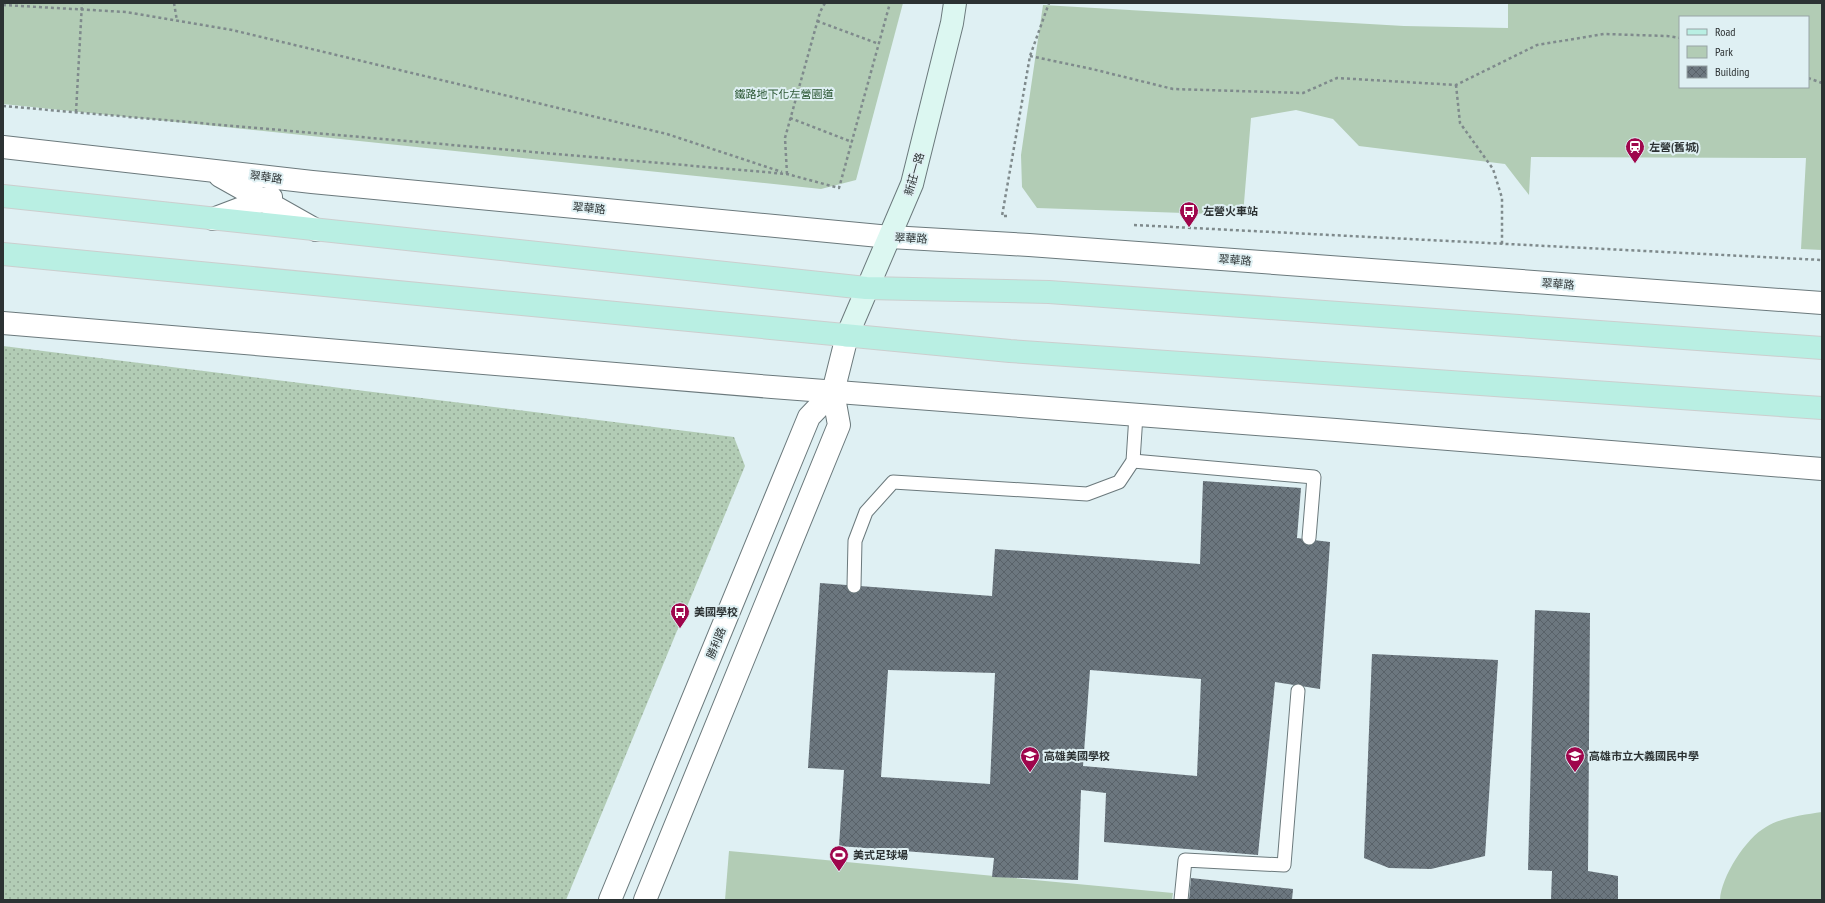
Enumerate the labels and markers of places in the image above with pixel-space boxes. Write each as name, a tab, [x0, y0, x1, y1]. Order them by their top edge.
station icon: 左營(舊城)	[1624, 136, 1646, 164]
place label: 左營(舊城)	[1649, 140, 1699, 154]
bus stop icon: 左營火車站	[1178, 200, 1200, 228]
place label: 左營火車站	[1203, 204, 1258, 218]
bus stop icon: 美國學校	[669, 601, 691, 629]
place label: 美國學校	[694, 605, 738, 619]
school or university icon: 高雄美國學校	[1019, 745, 1041, 773]
school or university icon: 高雄市立大義國民中學	[1564, 745, 1586, 773]
place label: 高雄美國學校	[1044, 749, 1110, 763]
place label: 高雄市立大義國民中學	[1589, 749, 1699, 763]
sports icon: 美式足球場	[828, 844, 850, 872]
place label: 美式足球場	[853, 848, 908, 862]

